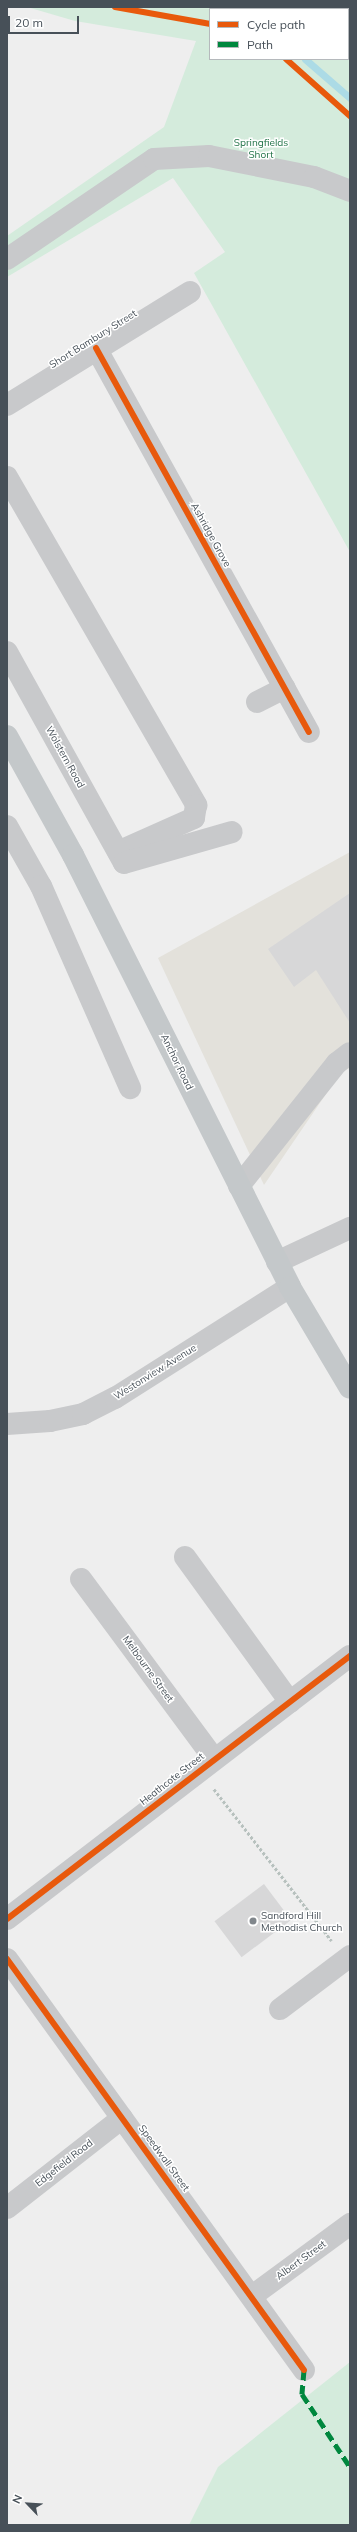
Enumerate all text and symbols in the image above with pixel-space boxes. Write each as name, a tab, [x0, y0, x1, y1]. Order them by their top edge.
scale bar	[10, 8, 81, 34]
legend	[209, 8, 349, 60]
text: 20 m	[15, 15, 43, 30]
text: Cycle path	[247, 17, 305, 32]
text: Path	[247, 37, 273, 52]
park label: Springfields Short	[234, 136, 288, 160]
street label: Short Bambury Street	[47, 307, 139, 371]
street label: Ashridge Grove	[188, 501, 234, 569]
street label: Wolstern Road	[43, 724, 87, 790]
street label: Anchor Road	[158, 1032, 196, 1092]
street label: Westonview Avenue	[112, 1342, 198, 1402]
street label: Melbourne Street	[120, 1633, 176, 1705]
street label: Heathcote Street	[138, 1750, 206, 1808]
place label: Sandford Hill Methodist Church	[261, 1909, 342, 1932]
marker: Sandford Hill Methodist Church	[248, 1916, 258, 1926]
street label: Speedwall Street	[136, 2123, 192, 2193]
street label: Edgefield Road	[33, 2137, 95, 2189]
street label: Albert Street	[274, 2238, 328, 2282]
north arrow	[8, 2484, 48, 2524]
text: N	[9, 2492, 25, 2506]

